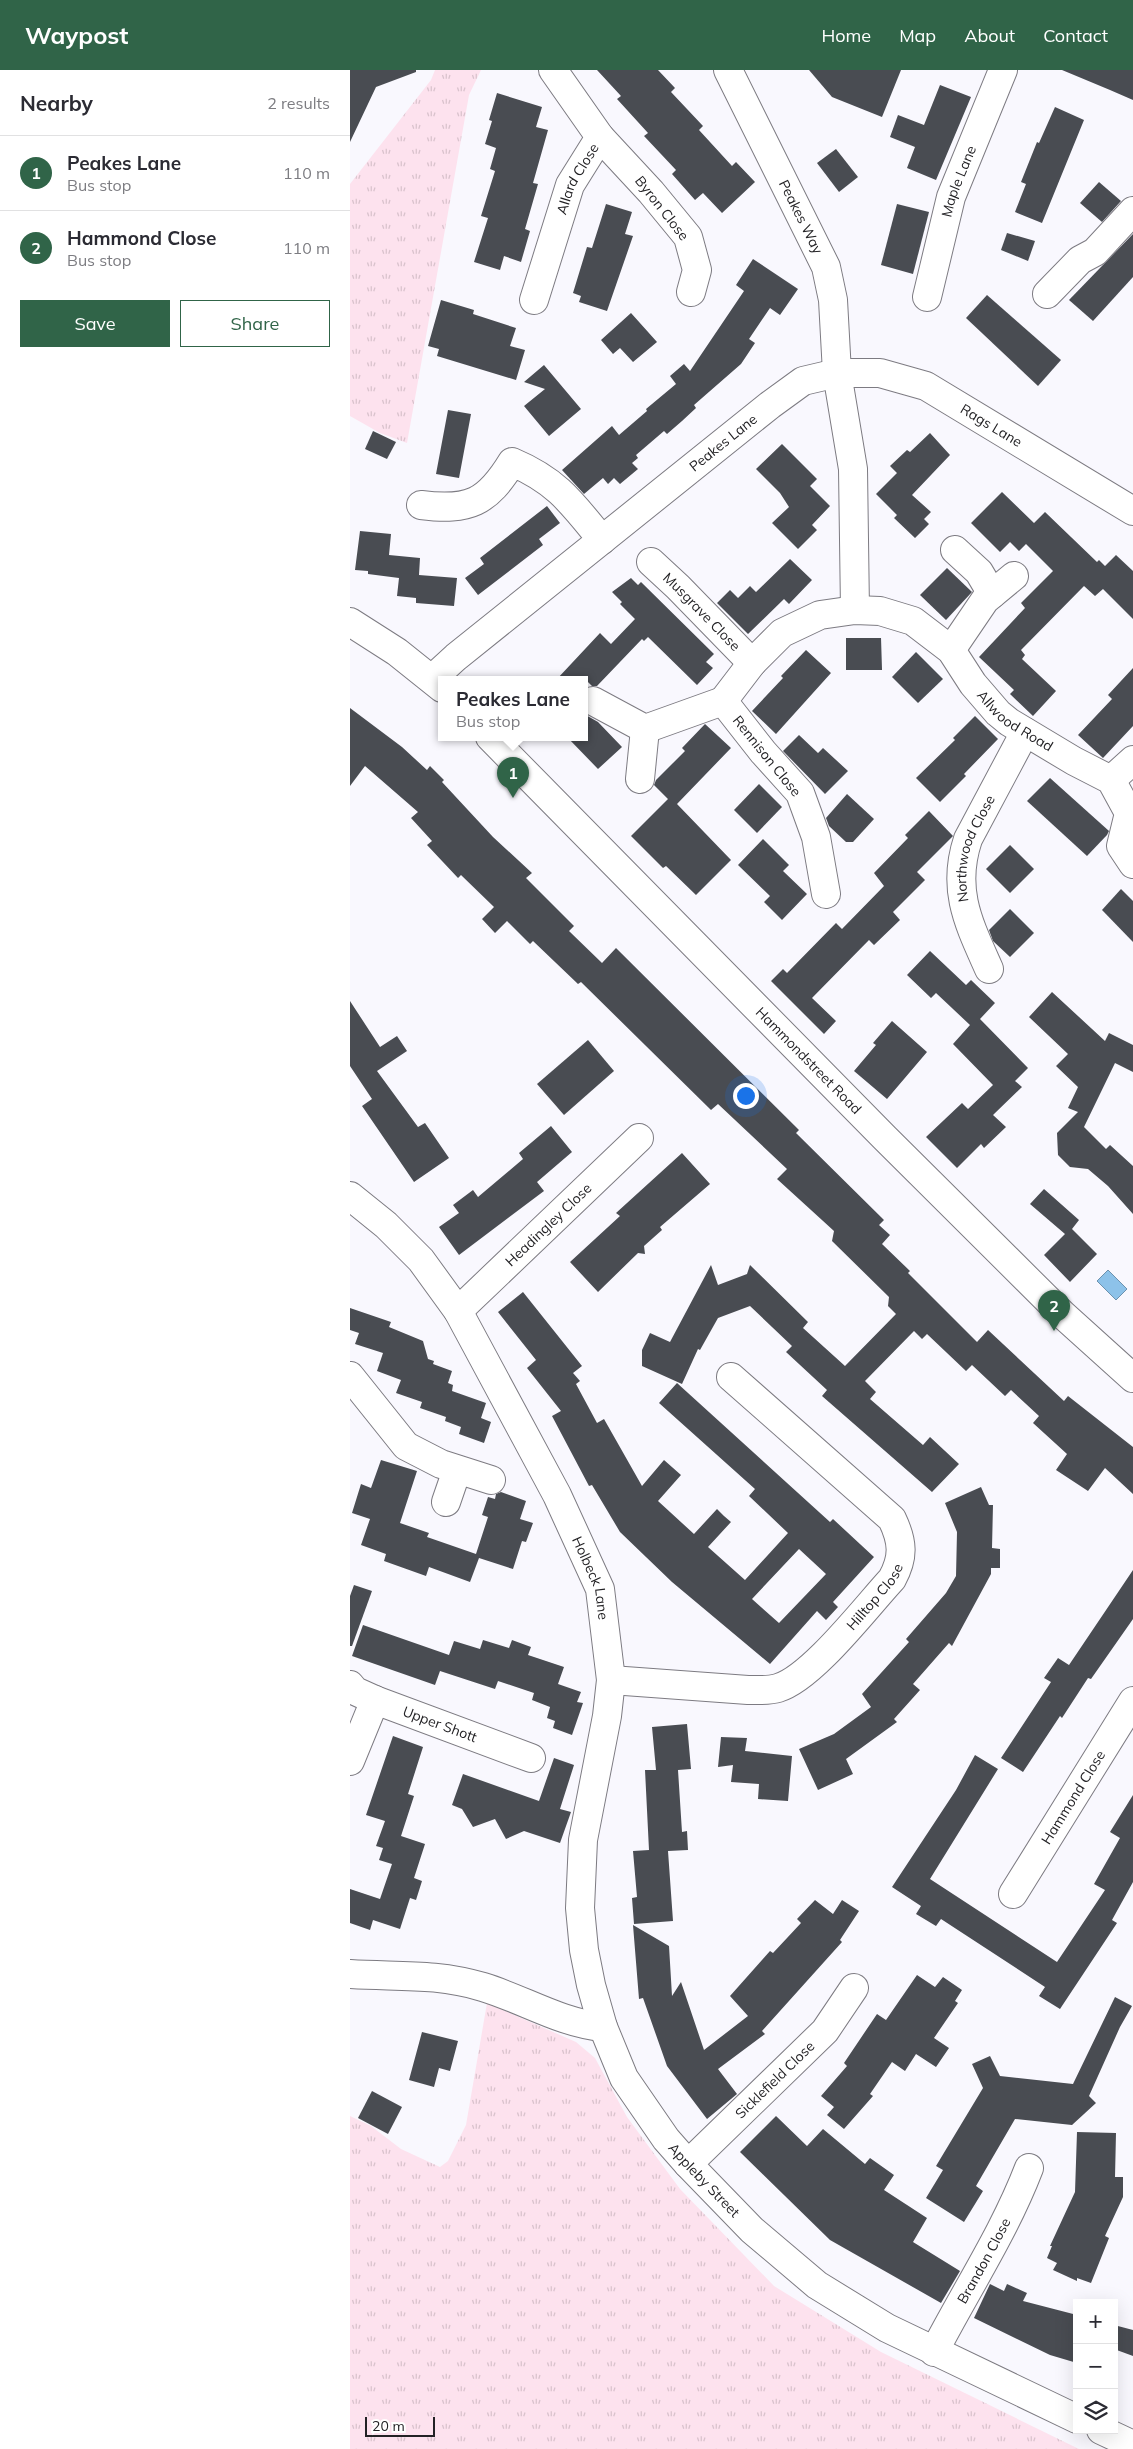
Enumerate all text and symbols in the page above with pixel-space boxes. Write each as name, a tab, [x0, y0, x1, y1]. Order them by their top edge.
text: Waypost	[25, 20, 128, 50]
text: Home	[821, 24, 871, 47]
text: Map	[899, 24, 936, 47]
text: About	[964, 24, 1015, 47]
text: Contact	[1043, 24, 1108, 47]
text: Nearby	[20, 90, 93, 116]
text: 2 results	[267, 93, 330, 113]
street label: Allard Close	[552, 140, 603, 217]
street label: Maple Lane	[937, 143, 980, 219]
text: Peakes Lane	[67, 151, 181, 175]
text: 1	[31, 163, 41, 183]
text: 110 m	[283, 163, 330, 183]
street label: Byron Close	[631, 172, 693, 244]
text: Bus stop	[67, 175, 131, 195]
street label: Peakes Way	[775, 177, 827, 257]
text: Hammond Close	[67, 226, 217, 250]
text: 2	[31, 238, 41, 258]
text: 110 m	[283, 238, 330, 258]
text: Bus stop	[67, 250, 131, 270]
button: Save	[20, 300, 170, 347]
button: Share	[180, 300, 330, 347]
street label: Rags Lane	[957, 400, 1026, 451]
street label: Peakes Lane	[685, 410, 761, 475]
street label: Musgrave Close	[659, 569, 744, 655]
popup	[438, 676, 588, 741]
street label: Allwood Road	[973, 686, 1056, 755]
text: Peakes Lane	[456, 687, 570, 711]
text: Bus stop	[456, 711, 520, 731]
street label: Rennison Close	[729, 712, 805, 800]
pin: 1	[497, 757, 529, 798]
street label: Northwood Close	[952, 792, 999, 904]
street label: Hammondstreet Road	[752, 1003, 865, 1118]
your location	[733, 1083, 759, 1109]
street label: Headingley Close	[501, 1179, 595, 1270]
pin: 2	[1038, 1290, 1070, 1331]
street label: Holbeck Lane	[568, 1533, 613, 1621]
street label: Hilltop Close	[842, 1561, 907, 1634]
street label: Upper Shott	[400, 1702, 480, 1746]
street label: Hammond Close	[1037, 1747, 1109, 1848]
street label: Sicklefield Close	[731, 2037, 818, 2122]
street label: Appleby Street	[664, 2139, 744, 2221]
street label: Brandon Close	[953, 2215, 1014, 2307]
map controls	[1073, 2299, 1118, 2434]
button: +	[1073, 2299, 1118, 2344]
button: −	[1073, 2344, 1118, 2389]
button: layers	[1073, 2389, 1118, 2434]
scale bar	[365, 2414, 435, 2437]
text: 20 m	[372, 2417, 405, 2435]

